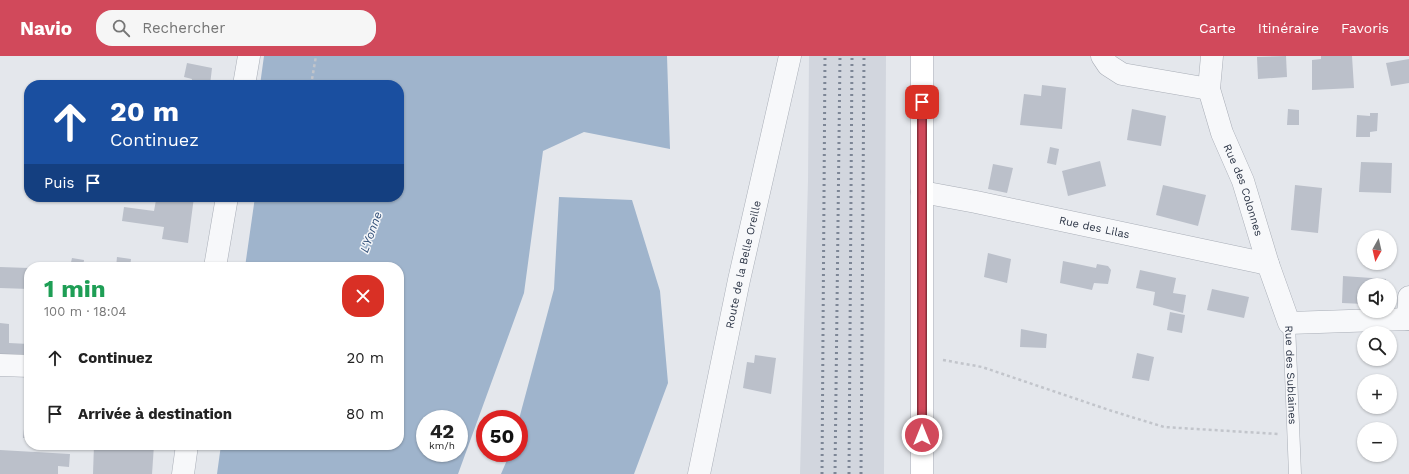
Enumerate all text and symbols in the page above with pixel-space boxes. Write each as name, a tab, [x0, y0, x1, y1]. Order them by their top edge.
search box	[96, 10, 376, 46]
text: Navio	[20, 17, 72, 40]
icon: search	[110, 17, 132, 39]
text: Rechercher	[142, 19, 225, 37]
text: Carte	[1199, 20, 1236, 36]
text: Itinéraire	[1258, 20, 1319, 36]
text: Favoris	[1341, 20, 1389, 36]
pin	[905, 85, 939, 119]
icon: arrive	[911, 91, 933, 113]
text: 20 m	[110, 95, 179, 128]
icon: ahead	[44, 96, 96, 148]
text: Continuez	[110, 129, 199, 150]
street label: Rue des Colonnes	[1221, 142, 1266, 238]
icon: arrive	[82, 172, 104, 194]
text: Puis	[44, 174, 74, 192]
street label: Route de la Belle Oreille	[723, 199, 763, 330]
water label: L'Yonne	[357, 209, 385, 255]
street label: Rue des Lilas	[1058, 213, 1131, 241]
north arrow	[1357, 230, 1397, 270]
map controls	[1357, 230, 1397, 462]
text: 1 min	[44, 275, 106, 303]
button: close	[342, 275, 384, 317]
button: sound	[1357, 278, 1397, 318]
text: 100 m · 18:04	[44, 304, 127, 319]
street label: Rue des Sublaines	[1283, 325, 1300, 425]
button: search	[1357, 326, 1397, 366]
icon: ahead	[44, 347, 66, 369]
text: Continuez	[78, 349, 152, 367]
text: 20 m	[347, 349, 384, 367]
button: +	[1357, 374, 1397, 414]
icon: arrive	[44, 403, 66, 425]
text: Arrivée à destination	[78, 405, 232, 423]
text: 80 m	[346, 405, 384, 423]
speed limit sign: 50	[476, 410, 528, 462]
position arrow	[901, 414, 943, 456]
text: 42	[430, 419, 454, 443]
button: −	[1357, 422, 1397, 462]
text: km/h	[429, 440, 455, 451]

